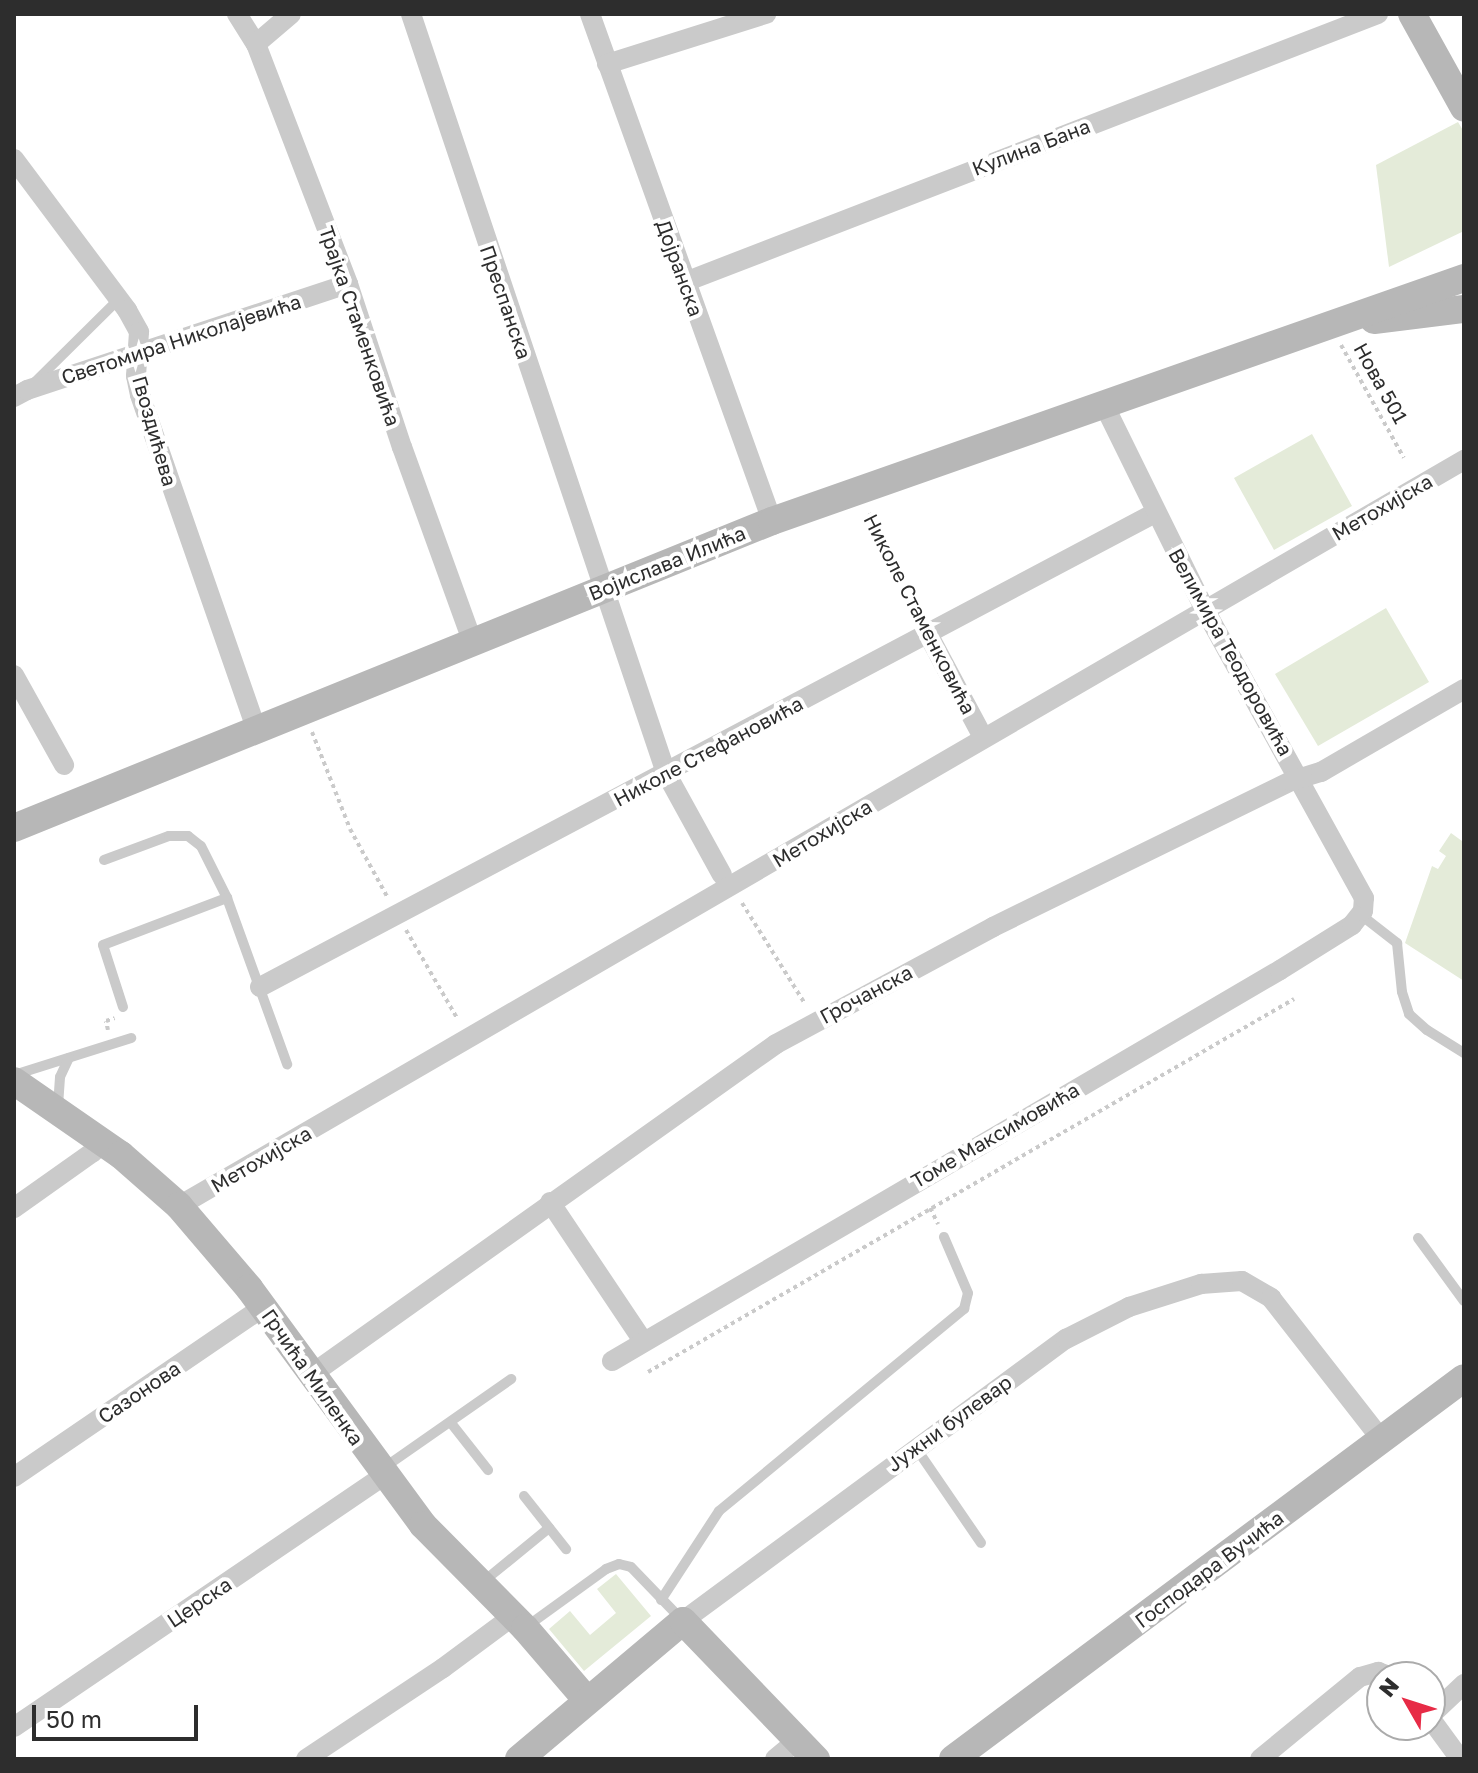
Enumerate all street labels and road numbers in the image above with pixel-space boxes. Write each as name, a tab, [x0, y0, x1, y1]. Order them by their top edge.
street label: Кулина Бана	[969, 113, 1093, 181]
street label: Дојранска	[651, 216, 709, 320]
street label: Трајка Стаменковића	[314, 223, 406, 429]
street label: Преспанска	[475, 242, 537, 362]
street label: Светомира Николајевића	[58, 289, 304, 389]
street label: Нова 501	[1349, 338, 1413, 428]
street label: Гвоздићева	[128, 373, 182, 489]
street label: Метохијска	[1328, 469, 1436, 545]
street label: Николе Стаменковића	[859, 510, 981, 718]
street label: Војислава Илића	[585, 521, 749, 605]
street label: Велимира Теодоровића	[1164, 544, 1298, 760]
street label: Николе Стефановића	[609, 691, 807, 811]
street label: Метохијска	[768, 794, 876, 872]
street label: Грочанска	[816, 960, 916, 1028]
street label: Томе Максимовића	[907, 1077, 1083, 1193]
street label: Метохијска	[207, 1121, 315, 1197]
street label: Грчића Миленка	[257, 1304, 369, 1450]
street label: Сазонова	[93, 1356, 185, 1428]
street label: Јужни булевар	[882, 1370, 1016, 1476]
street label: Господара Вучића	[1130, 1505, 1288, 1633]
street label: Церска	[162, 1572, 236, 1632]

